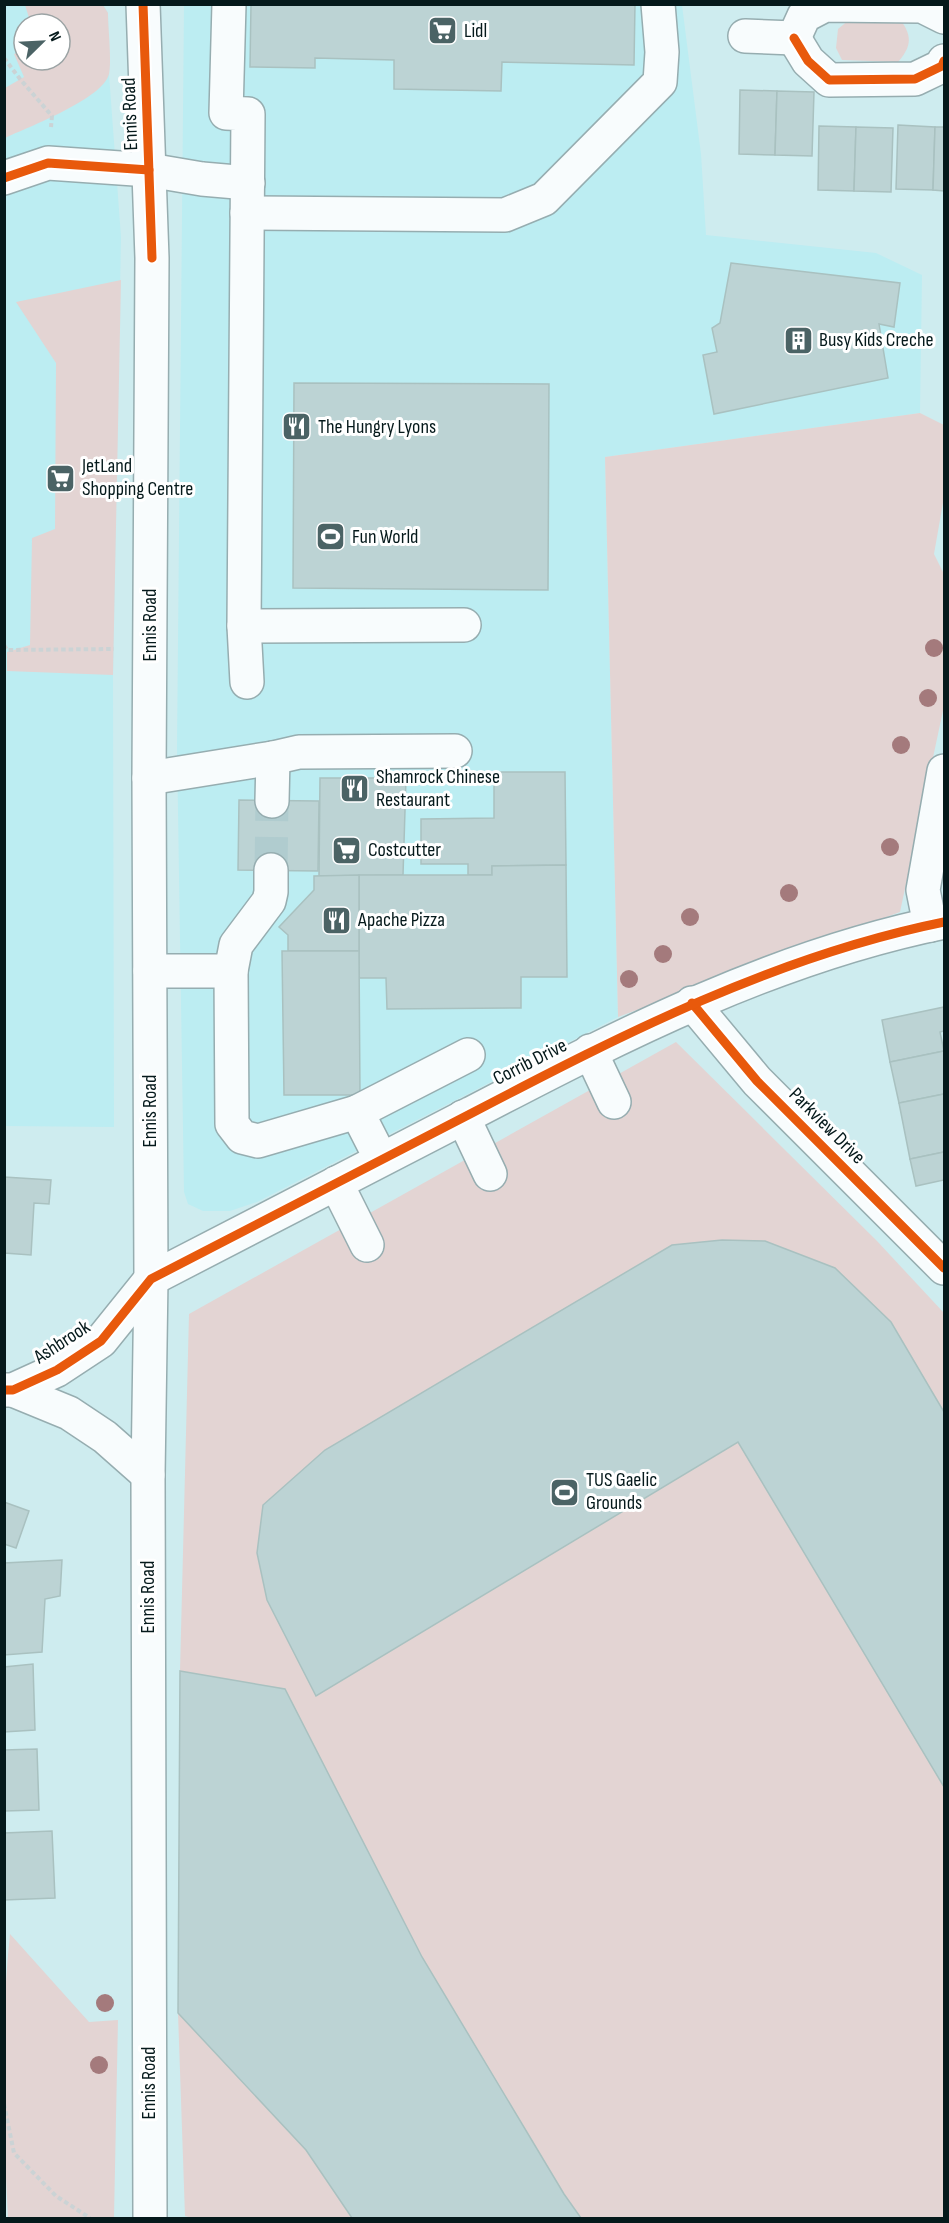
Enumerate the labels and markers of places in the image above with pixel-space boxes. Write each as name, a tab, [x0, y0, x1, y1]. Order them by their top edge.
supermarket icon: Lidl	[427, 15, 459, 47]
place label: Lidl	[464, 19, 487, 43]
building icon: Busy Kids Creche	[782, 324, 814, 356]
place label: Busy Kids Creche	[819, 328, 933, 352]
restaurant icon: The Hungry Lyons	[281, 411, 313, 443]
place label: The Hungry Lyons	[318, 415, 436, 439]
place label: JetLand Shopping Centre	[81, 454, 193, 501]
supermarket icon: JetLand Shopping Centre	[45, 462, 77, 494]
sports icon: Fun World	[315, 521, 347, 553]
place label: Fun World	[352, 525, 418, 549]
place label: Shamrock Chinese Restaurant	[376, 765, 500, 812]
restaurant icon: Shamrock Chinese Restaurant	[339, 772, 371, 804]
supermarket icon: Costcutter	[331, 834, 363, 866]
place label: Costcutter	[368, 838, 441, 862]
restaurant icon: Apache Pizza	[321, 904, 353, 936]
place label: Apache Pizza	[357, 908, 445, 932]
place label: TUS Gaelic Grounds	[586, 1468, 657, 1515]
sports icon: TUS Gaelic Grounds	[549, 1476, 581, 1508]

